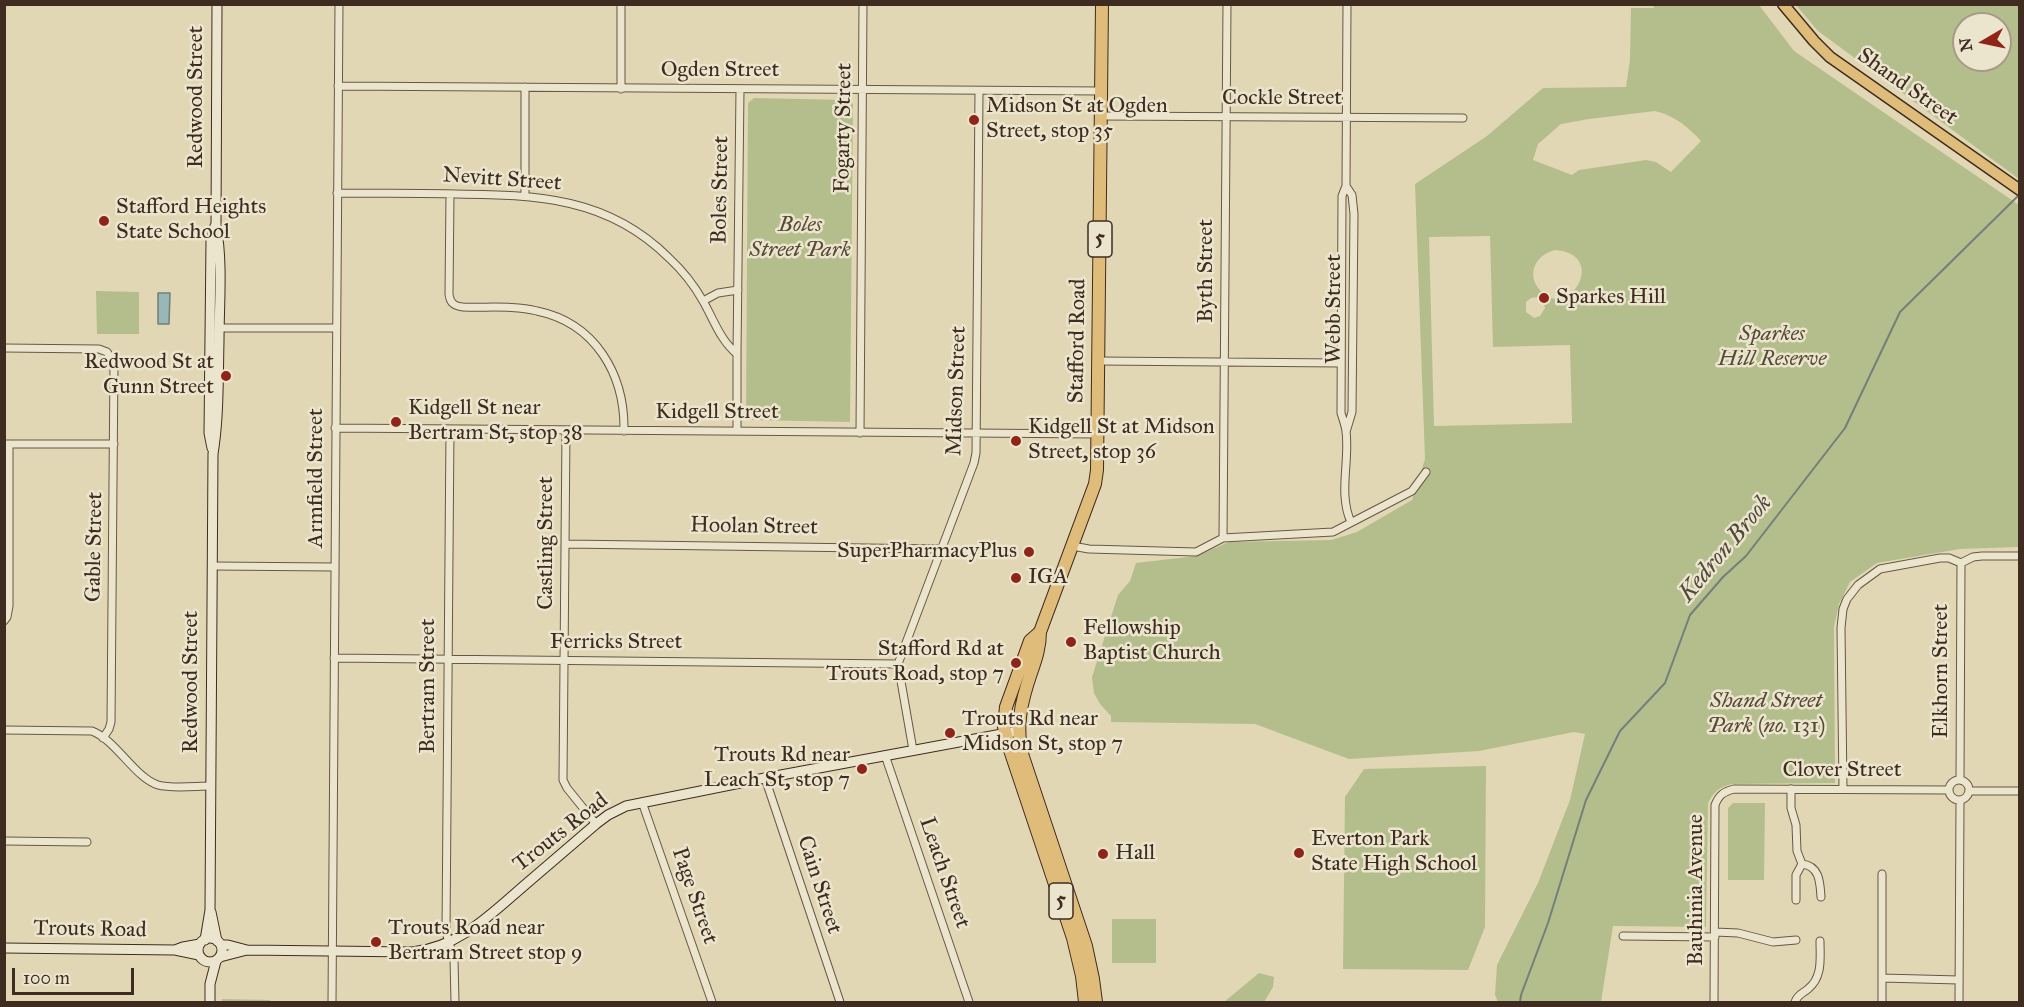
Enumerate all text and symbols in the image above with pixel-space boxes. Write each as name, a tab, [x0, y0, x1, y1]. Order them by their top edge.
north arrow	[1952, 12, 2012, 72]
street label: Redwood Street	[184, 26, 210, 168]
text: N	[1955, 36, 1976, 53]
street label: Shand Street	[1852, 43, 1962, 131]
street label: Ogden Street	[661, 58, 779, 84]
street label: Fogarty Street	[830, 63, 858, 193]
street label: Cockle Street	[1222, 86, 1342, 112]
place label: Midson St at Ogden Street, stop 35	[986, 94, 1168, 146]
marker: Midson St at Ogden Street, stop 35	[967, 113, 981, 127]
street label: Boles Street	[707, 136, 735, 244]
street label: Nevitt Street	[442, 163, 562, 197]
place label: Stafford Heights State School	[116, 195, 266, 246]
park label: Boles Street Park	[749, 213, 851, 264]
marker: Stafford Heights State School	[97, 214, 111, 228]
street label: Byth Street	[1194, 219, 1220, 323]
road number: 5	[1088, 221, 1112, 257]
street label: Webb Street	[1322, 254, 1348, 364]
street label: Stafford Road	[1064, 278, 1092, 404]
place label: Sparkes Hill	[1556, 285, 1666, 311]
marker: Sparkes Hill	[1537, 291, 1551, 305]
park label: Sparkes Hill Reserve	[1718, 322, 1826, 374]
street label: Midson Street	[942, 325, 972, 457]
place label: Redwood St at Gunn Street	[84, 350, 214, 402]
marker: Redwood St at Gunn Street	[219, 369, 233, 383]
place label: Kidgell St near Bertram St, stop 38	[408, 396, 583, 448]
street label: Kidgell Street	[655, 400, 779, 426]
street label: Armfield Street	[304, 408, 330, 548]
marker: Kidgell St near Bertram St, stop 38	[389, 415, 403, 429]
place label: Kidgell St at Midson Street, stop 36	[1028, 415, 1215, 466]
marker: Kidgell St at Midson Street, stop 36	[1009, 434, 1023, 448]
street label: Castling Street	[534, 476, 560, 610]
water label: Kedron Brook	[1673, 490, 1779, 608]
street label: Gable Street	[81, 492, 109, 602]
street label: Hoolan Street	[690, 513, 818, 541]
place label: SuperPharmacyPlus	[837, 539, 1017, 565]
marker: SuperPharmacyPlus	[1022, 545, 1036, 559]
place label: IGA	[1028, 565, 1068, 591]
marker: IGA	[1009, 571, 1023, 585]
street label: Elkhorn Street	[1929, 604, 1955, 738]
street label: Redwood Street	[179, 611, 205, 753]
place label: Fellowship Baptist Church	[1083, 616, 1221, 668]
street label: Bertram Street	[416, 618, 442, 754]
street label: Ferricks Street	[550, 630, 682, 656]
marker: Fellowship Baptist Church	[1064, 635, 1078, 649]
place label: Stafford Rd at Trouts Road, stop 7	[826, 637, 1004, 688]
marker: Stafford Rd at Trouts Road, stop 7	[1009, 656, 1023, 670]
park label: Shand Street Park (no. 131)	[1707, 689, 1825, 740]
place label: Trouts Rd near Midson St, stop 7	[962, 707, 1123, 758]
marker: Trouts Rd near Midson St, stop 7	[943, 726, 957, 740]
place label: Trouts Rd near Leach St, stop 7	[704, 743, 850, 794]
street label: Clover Street	[1782, 758, 1902, 784]
marker: Trouts Rd near Leach St, stop 7	[855, 762, 869, 776]
street label: Trouts Road	[508, 788, 614, 878]
street label: Leach Street	[913, 814, 975, 932]
street label: Bauhinia Avenue	[1684, 814, 1710, 966]
place label: Everton Park State High School	[1311, 827, 1477, 878]
street label: Cain Street	[791, 833, 847, 937]
place label: Hall	[1115, 841, 1155, 867]
street label: Page Street	[665, 844, 723, 948]
marker: Everton Park State High School	[1292, 846, 1306, 860]
marker: Hall	[1096, 847, 1110, 861]
road number: 5	[1049, 883, 1073, 919]
street label: Trouts Road	[33, 916, 147, 944]
place label: Trouts Road near Bertram Street stop 9	[388, 916, 583, 968]
marker: Trouts Road near Bertram Street stop 9	[369, 935, 383, 949]
scale bar	[15, 956, 136, 994]
text: 100 m	[23, 967, 70, 989]

